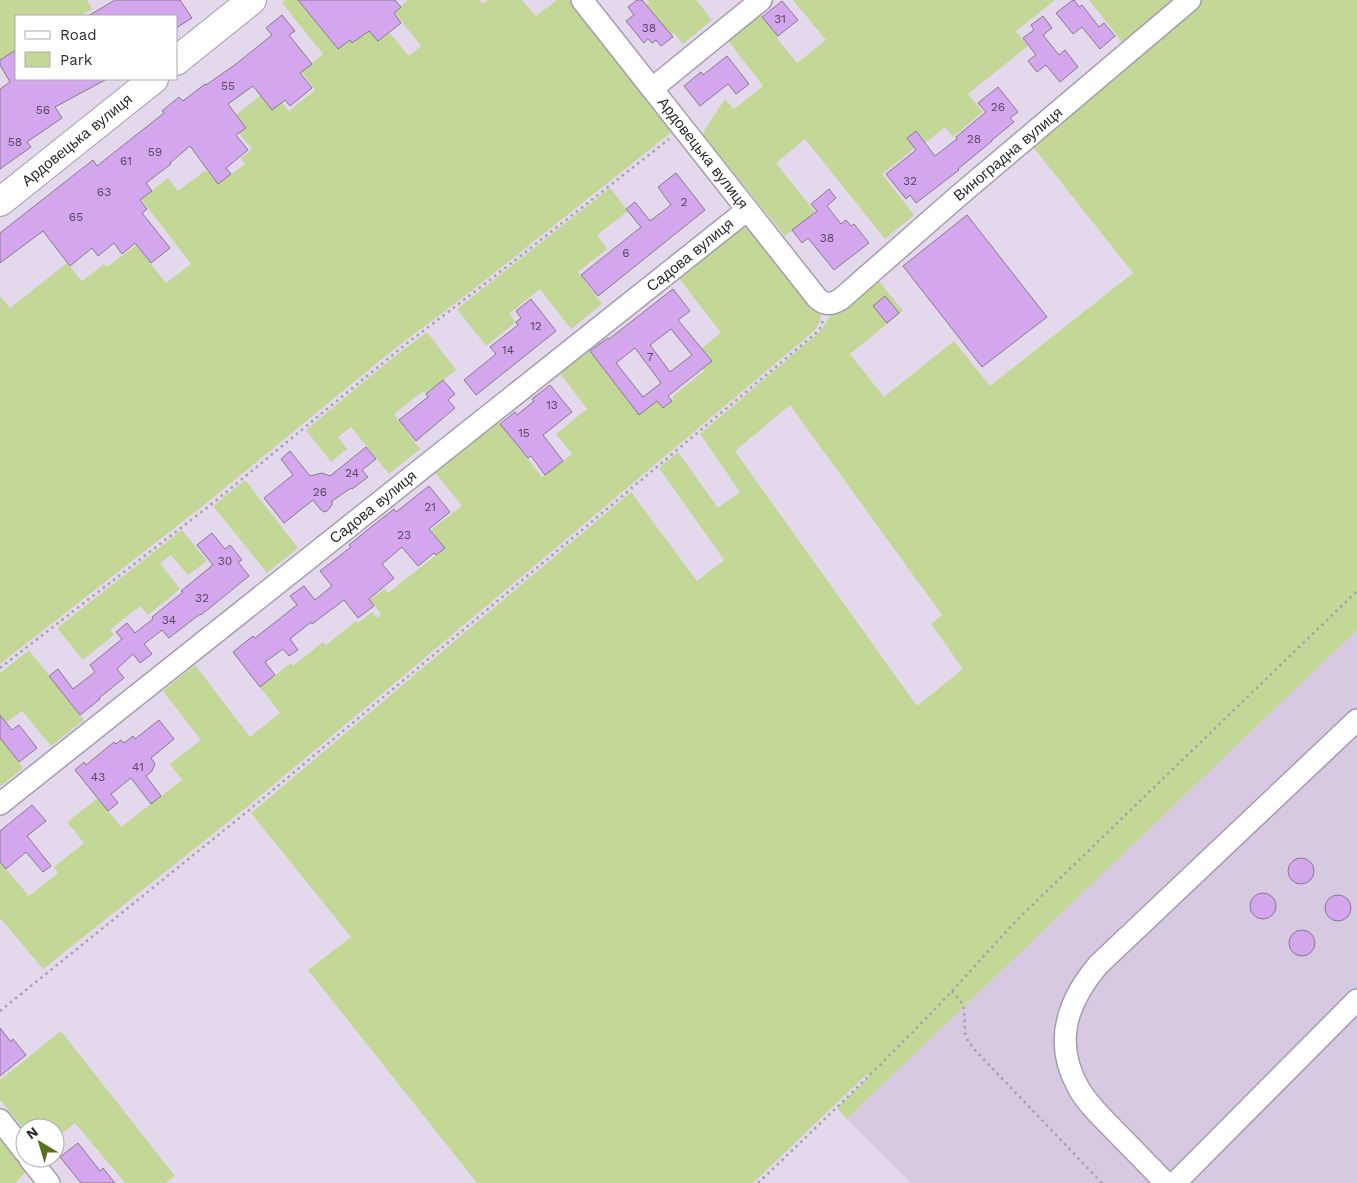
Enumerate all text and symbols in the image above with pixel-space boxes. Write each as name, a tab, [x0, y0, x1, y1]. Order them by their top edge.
house number: 31	[774, 12, 786, 26]
legend	[15, 15, 178, 80]
house number: 38	[642, 21, 656, 35]
text: Road	[60, 26, 97, 44]
text: Park	[60, 51, 93, 69]
house number: 55	[221, 79, 235, 93]
street label: Ардовецька вулиця	[18, 90, 136, 190]
street label: Ардовецька вулиця	[654, 94, 752, 212]
house number: 26	[991, 100, 1005, 114]
house number: 56	[36, 103, 50, 117]
street label: Виноградна вулиця	[950, 103, 1066, 205]
house number: 28	[967, 132, 981, 146]
house number: 58	[8, 135, 22, 149]
house number: 59	[148, 145, 162, 159]
house number: 61	[120, 154, 132, 168]
house number: 32	[903, 174, 917, 188]
house number: 63	[97, 185, 111, 199]
house number: 2	[681, 195, 688, 209]
house number: 65	[69, 210, 83, 224]
street label: Садова вулиця	[643, 215, 737, 295]
house number: 38	[820, 231, 834, 245]
house number: 6	[622, 246, 630, 260]
house number: 12	[530, 319, 542, 333]
house number: 14	[502, 343, 514, 357]
house number: 7	[647, 350, 654, 364]
house number: 13	[546, 398, 558, 412]
house number: 15	[518, 426, 530, 440]
house number: 24	[345, 466, 359, 480]
street label: Садова вулиця	[326, 467, 420, 547]
house number: 26	[313, 485, 327, 499]
house number: 21	[424, 500, 436, 514]
house number: 23	[397, 528, 411, 542]
house number: 30	[218, 554, 232, 568]
house number: 32	[195, 591, 209, 605]
house number: 34	[162, 613, 176, 627]
house number: 41	[132, 760, 144, 774]
house number: 43	[91, 770, 105, 784]
north arrow	[15, 1118, 65, 1168]
text: N	[23, 1123, 41, 1142]

